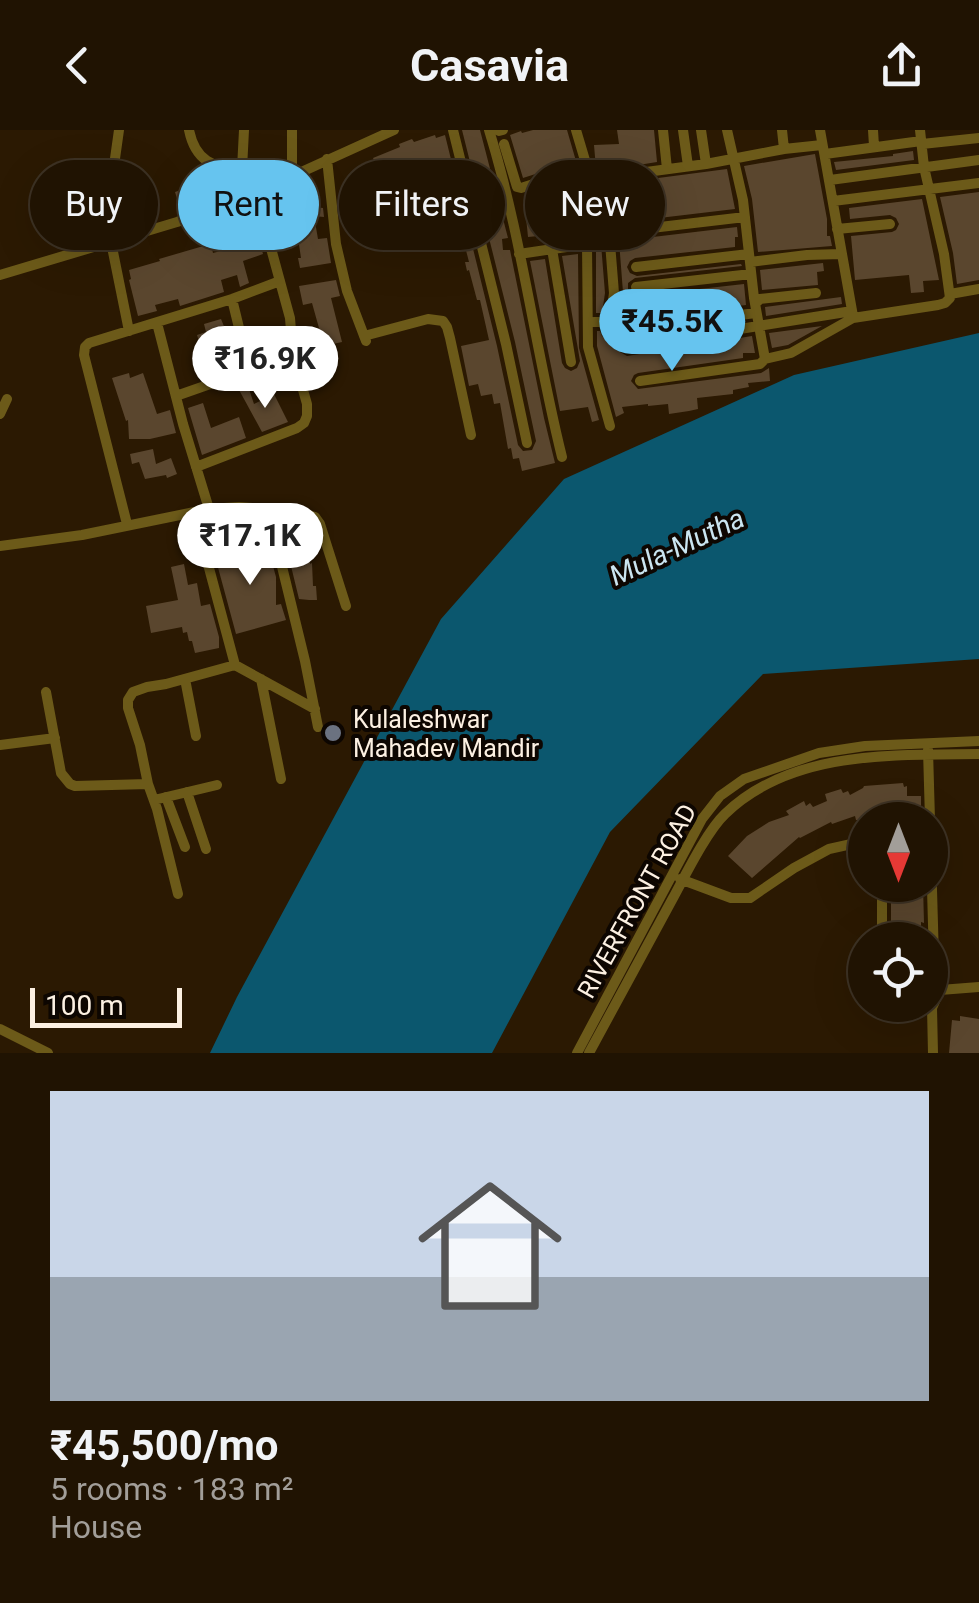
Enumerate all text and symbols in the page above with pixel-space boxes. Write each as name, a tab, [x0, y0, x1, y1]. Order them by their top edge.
icon: back	[50, 38, 105, 93]
icon: share	[874, 38, 929, 93]
text: Casavia	[410, 39, 569, 92]
chip: Buy	[30, 160, 158, 250]
chip: Rent	[178, 160, 319, 250]
chip: Filters	[339, 160, 505, 250]
chip: New	[525, 160, 665, 250]
pin: ₹45.5K	[591, 289, 753, 374]
text: ₹45.5K	[621, 302, 723, 340]
pin: ₹16.9K	[184, 326, 346, 411]
text: ₹16.9K	[214, 339, 316, 377]
water label: Mula-Mutha	[604, 501, 750, 593]
pin: ₹17.1K	[169, 503, 331, 588]
text: ₹17.1K	[199, 516, 301, 554]
place label: Kulaleshwar Mahadev Mandir	[353, 705, 540, 763]
marker: Kulaleshwar Mahadev Mandir	[322, 722, 344, 744]
street label: RIVERFRONT ROAD	[572, 799, 702, 1003]
north arrow	[848, 802, 948, 902]
map controls	[848, 802, 948, 1022]
button: locate	[848, 922, 948, 1022]
scale bar	[30, 983, 182, 1028]
text: 100 m	[45, 989, 124, 1022]
icon: home	[400, 1156, 580, 1336]
text: ₹45,500/mo	[50, 1421, 279, 1470]
text: 5 rooms · 183 m²	[50, 1470, 293, 1508]
text: House	[50, 1508, 142, 1546]

